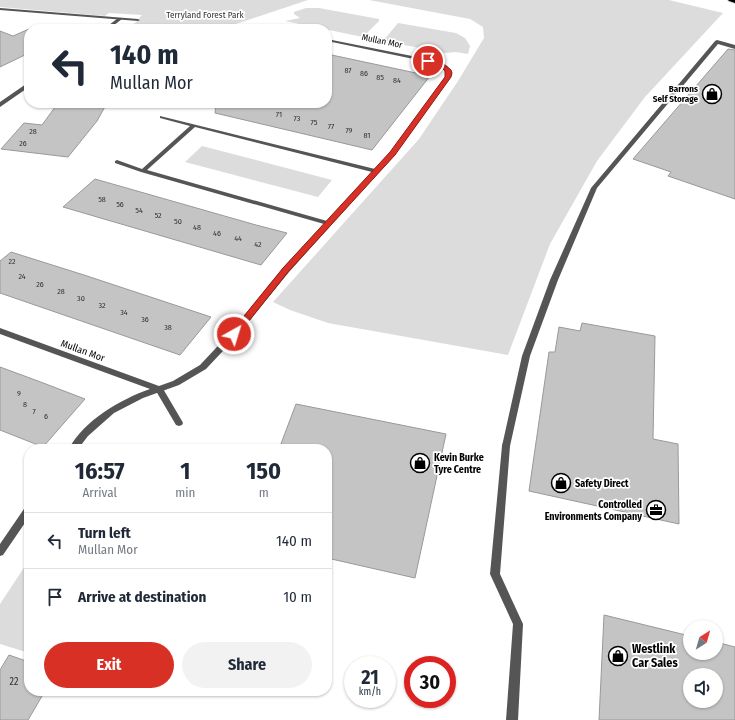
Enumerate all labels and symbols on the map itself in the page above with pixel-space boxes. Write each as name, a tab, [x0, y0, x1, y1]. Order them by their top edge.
park label: Terryland Forest Park	[166, 10, 245, 20]
street label: Mullan Mor	[361, 32, 404, 50]
pin	[411, 44, 445, 78]
house number: 87	[344, 66, 352, 75]
house number: 86	[360, 69, 368, 78]
house number: 85	[376, 73, 384, 82]
house number: 84	[393, 76, 401, 85]
shop icon: Barrons Self Storage	[701, 83, 723, 105]
place label: Barrons Self Storage	[653, 84, 698, 104]
house number: 71	[276, 110, 282, 119]
house number: 73	[294, 114, 301, 123]
house number: 75	[311, 118, 318, 127]
house number: 77	[328, 122, 335, 131]
house number: 79	[345, 126, 353, 135]
house number: 28	[29, 127, 37, 136]
house number: 81	[364, 131, 370, 140]
house number: 26	[19, 139, 27, 148]
house number: 58	[98, 195, 106, 204]
house number: 56	[116, 200, 124, 209]
house number: 54	[135, 206, 143, 215]
house number: 52	[154, 211, 162, 220]
house number: 50	[174, 217, 182, 226]
house number: 48	[193, 223, 201, 232]
house number: 46	[213, 229, 221, 238]
house number: 44	[234, 234, 242, 243]
house number: 42	[254, 240, 262, 249]
house number: 22	[8, 257, 16, 266]
house number: 24	[18, 272, 26, 281]
house number: 26	[36, 280, 44, 289]
house number: 28	[57, 287, 65, 296]
house number: 30	[77, 294, 85, 303]
house number: 32	[98, 301, 106, 310]
house number: 34	[120, 308, 128, 317]
position arrow	[213, 313, 255, 355]
house number: 36	[141, 315, 149, 324]
house number: 38	[164, 323, 172, 332]
street label: Mullan Mor	[59, 337, 107, 365]
house number: 9	[17, 389, 21, 398]
house number: 8	[23, 400, 27, 409]
house number: 7	[32, 407, 36, 416]
house number: 6	[44, 412, 48, 421]
shop icon: Kevin Burke Tyre Centre	[409, 452, 431, 474]
place label: Kevin Burke Tyre Centre	[434, 452, 484, 476]
shop icon: Safety Direct	[550, 472, 572, 494]
place label: Safety Direct	[575, 478, 629, 490]
place label: Controlled Environments Company	[545, 499, 642, 523]
office icon: Controlled Environments Company	[645, 499, 667, 521]
north arrow	[683, 620, 723, 660]
place label: Westlink Car Sales	[632, 642, 678, 670]
shop icon: Westlink Car Sales	[607, 645, 629, 667]
speed limit sign: 30	[404, 656, 456, 708]
house number: 22	[10, 676, 19, 688]

